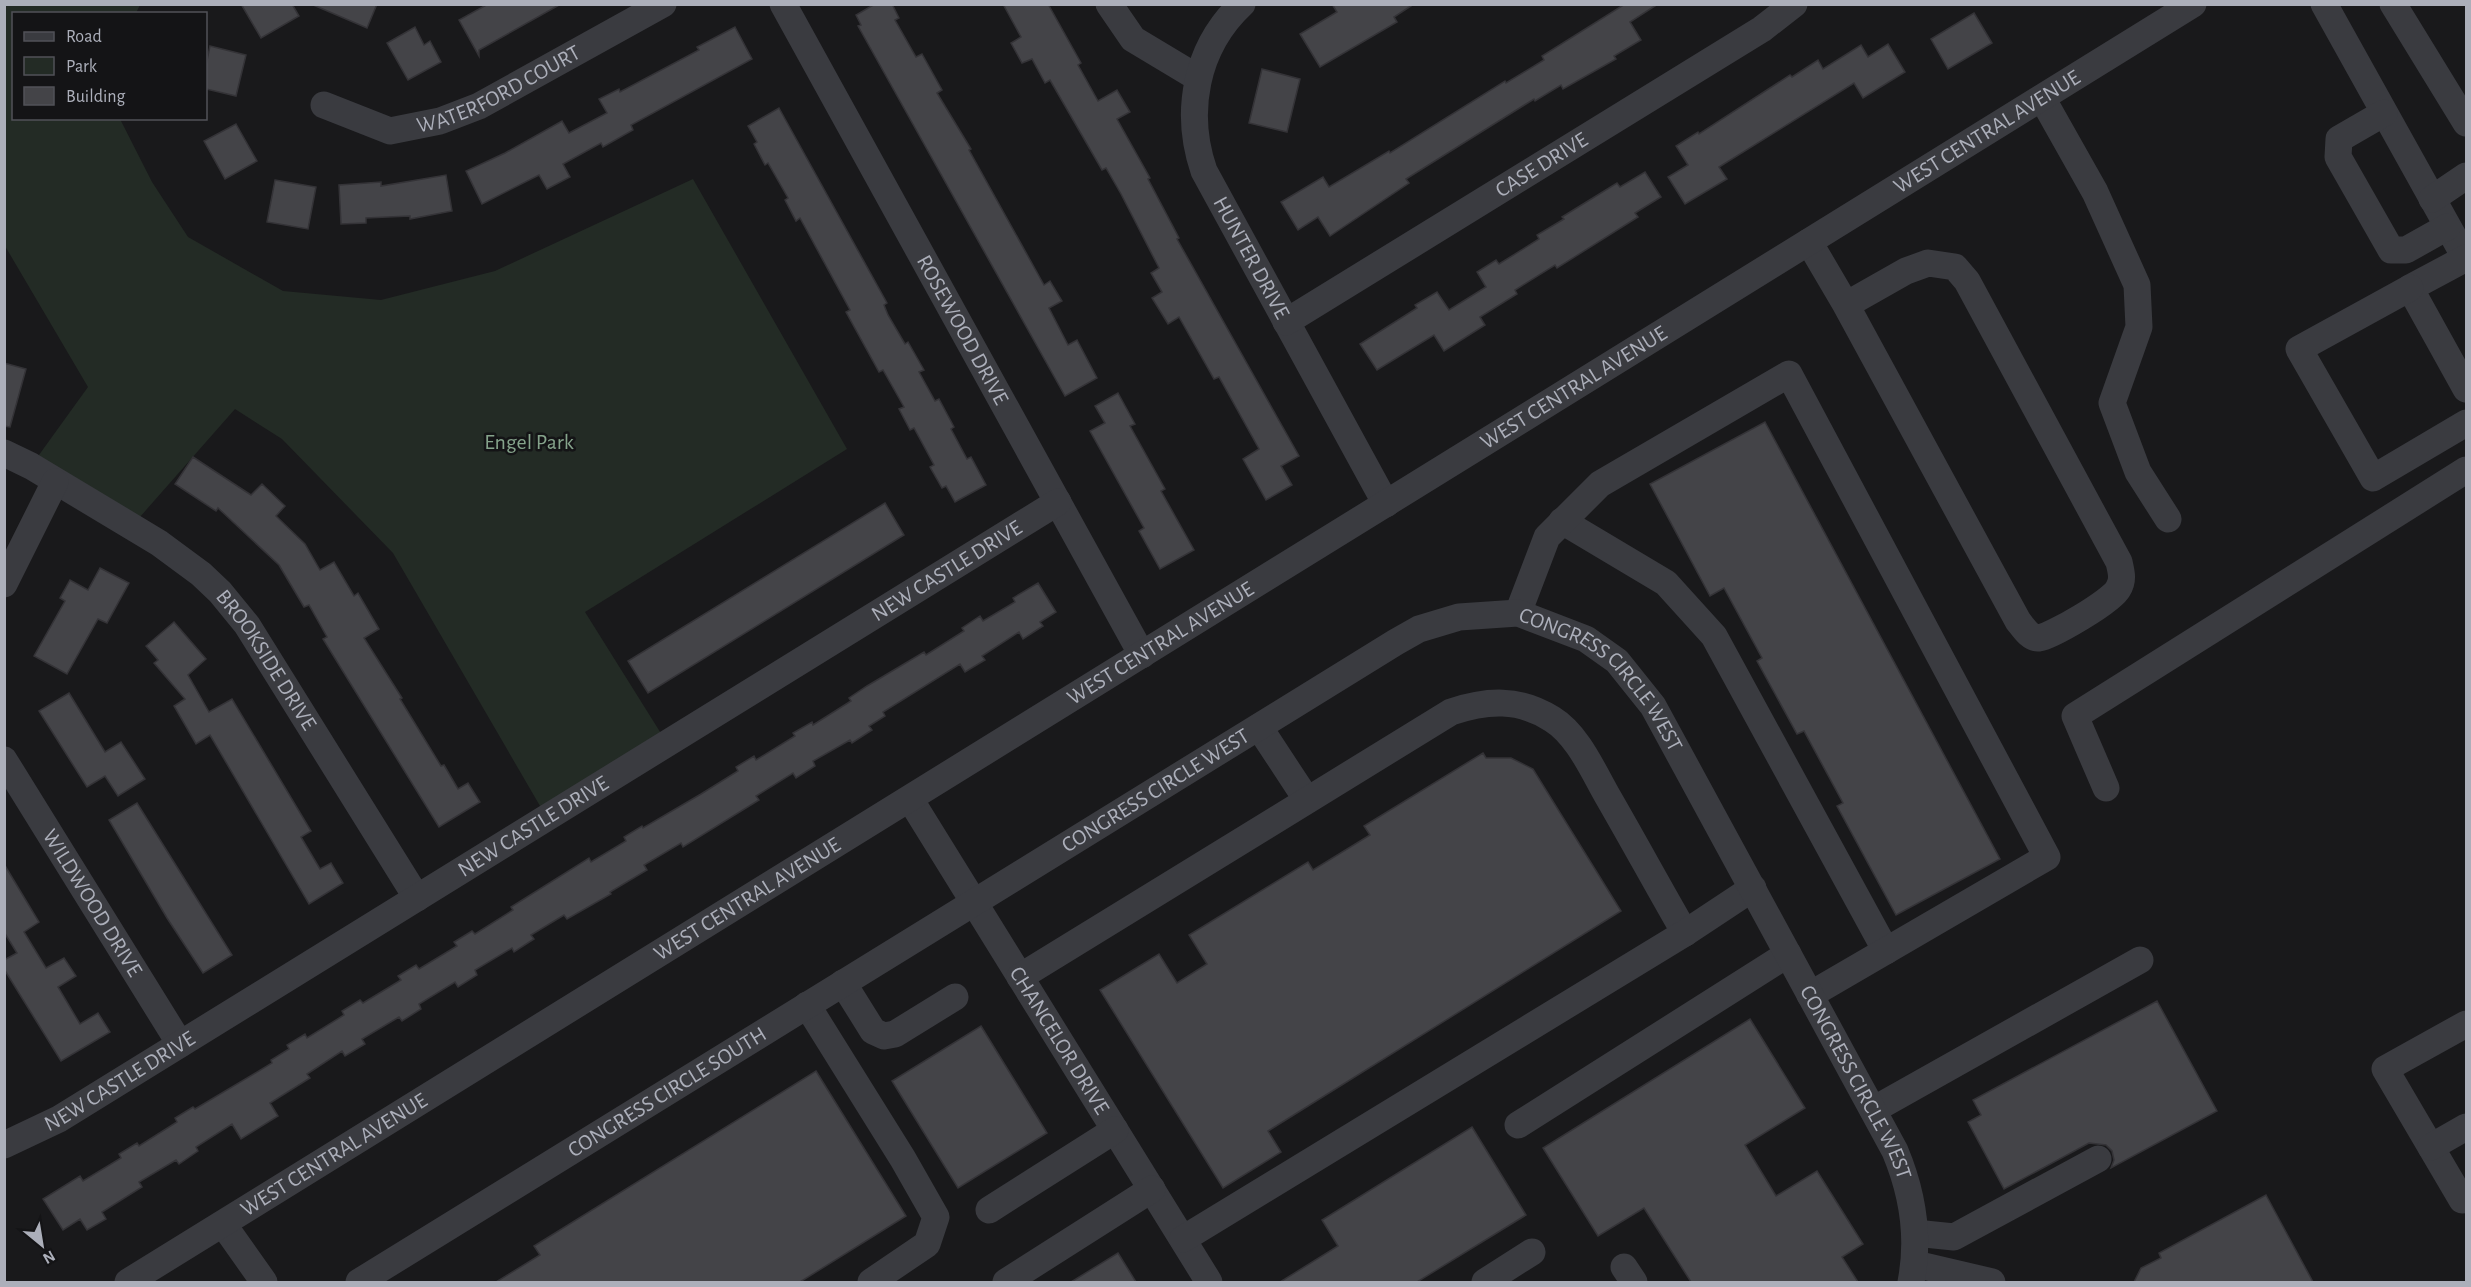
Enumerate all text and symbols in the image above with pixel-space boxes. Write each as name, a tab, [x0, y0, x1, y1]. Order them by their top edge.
legend	[12, 12, 207, 120]
text: Road	[66, 28, 102, 46]
street label: WATERFORD COURT	[415, 41, 584, 136]
text: Park	[66, 58, 98, 76]
street label: WEST CENTRAL AVENUE	[1890, 66, 2084, 197]
text: Building	[66, 88, 126, 106]
street label: CASE DRIVE	[1492, 128, 1592, 201]
street label: HUNTER DRIVE	[1209, 193, 1294, 323]
street label: ROSEWOOD DRIVE	[913, 251, 1013, 409]
street label: WEST CENTRAL AVENUE	[1476, 321, 1671, 453]
park label: Engel Park	[484, 431, 574, 453]
street label: NEW CASTLE DRIVE	[867, 516, 1026, 625]
street label: WEST CENTRAL AVENUE	[1063, 577, 1258, 709]
street label: BROOKSIDE DRIVE	[212, 585, 321, 734]
street label: CONGRESS CIRCLE WEST	[1516, 604, 1686, 755]
street label: CONGRESS CIRCLE WEST	[1058, 724, 1253, 856]
street label: NEW CASTLE DRIVE	[454, 771, 612, 881]
street label: WILDWOOD DRIVE	[39, 825, 146, 981]
street label: WEST CENTRAL AVENUE	[650, 833, 844, 965]
street label: CHANCELOR DRIVE	[1006, 963, 1114, 1119]
street label: CONGRESS CIRCLE WEST	[1796, 982, 1915, 1182]
street label: CONGRESS CIRCLE SOUTH	[564, 1022, 770, 1161]
street label: NEW CASTLE DRIVE	[41, 1027, 199, 1135]
street label: WEST CENTRAL AVENUE	[237, 1089, 431, 1220]
north arrow	[12, 1215, 72, 1275]
text: N	[40, 1247, 58, 1267]

